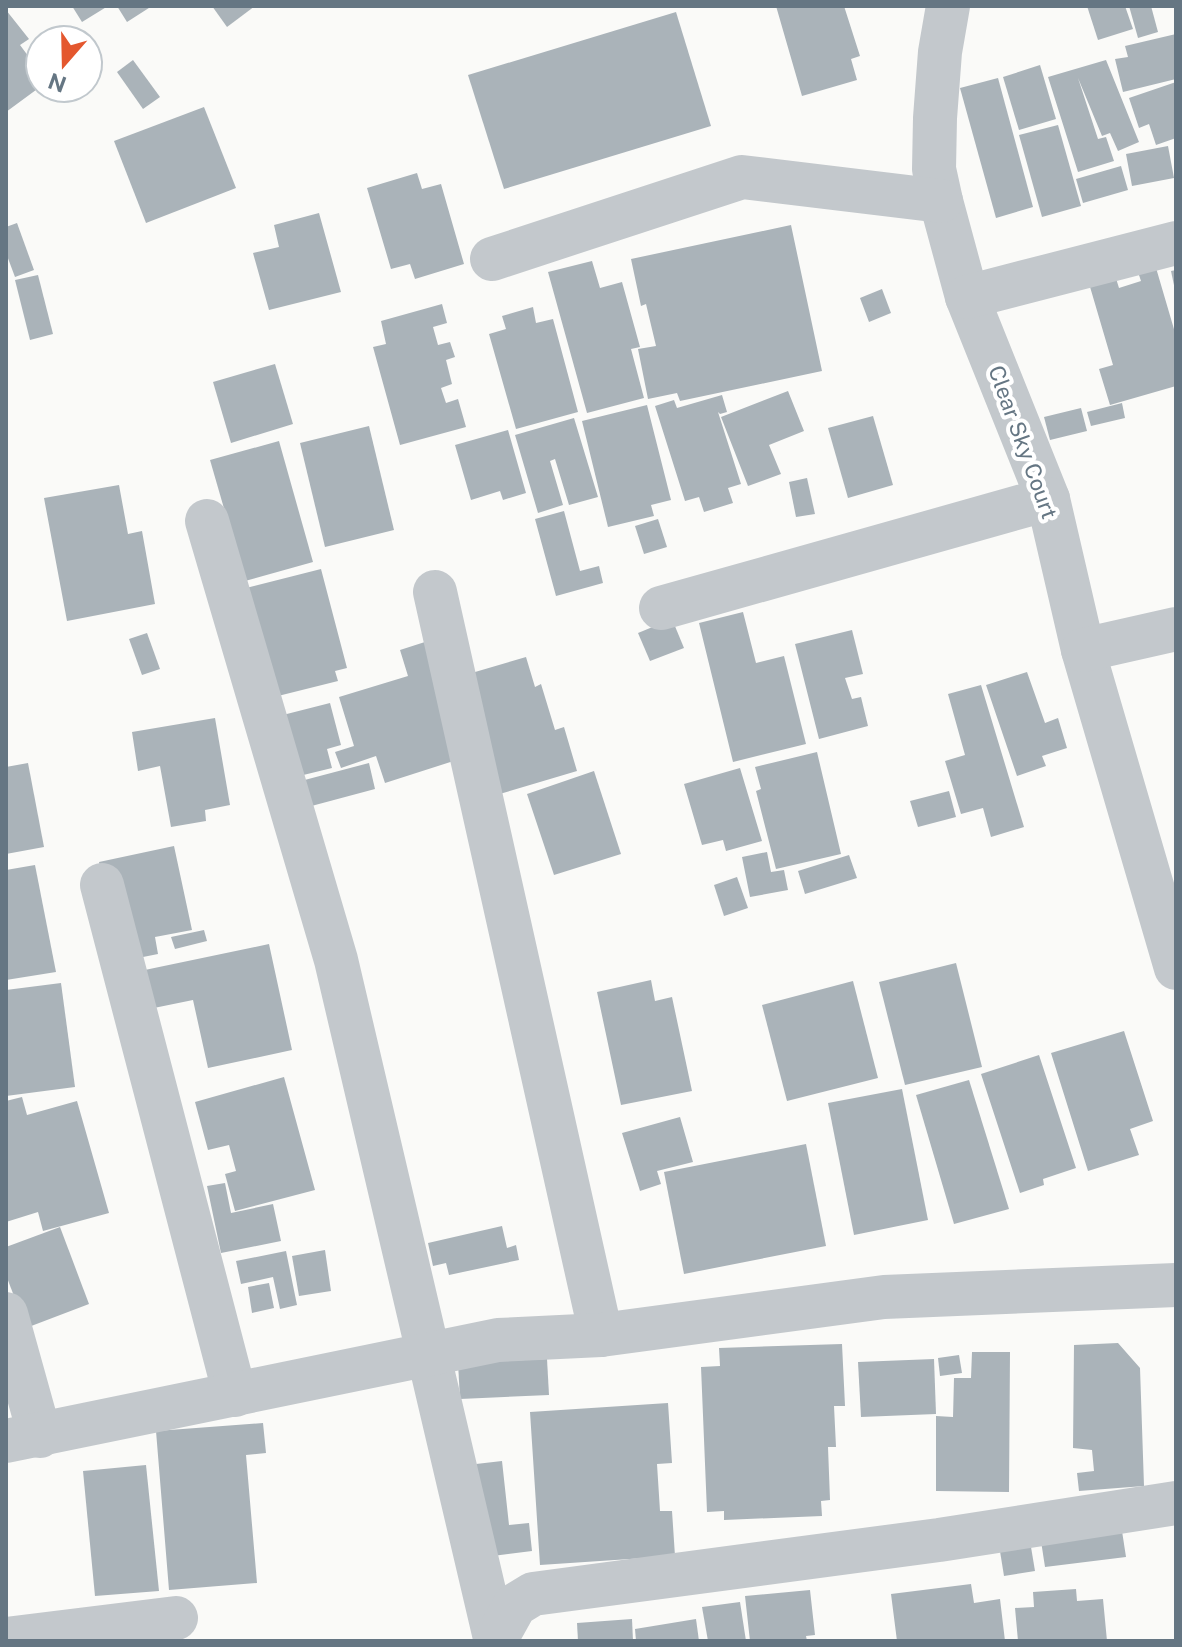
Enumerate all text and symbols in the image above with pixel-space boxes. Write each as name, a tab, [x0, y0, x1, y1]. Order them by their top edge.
north arrow	[24, 24, 104, 104]
text: N	[45, 68, 70, 98]
street label: Clear Sky Court	[983, 362, 1063, 522]

